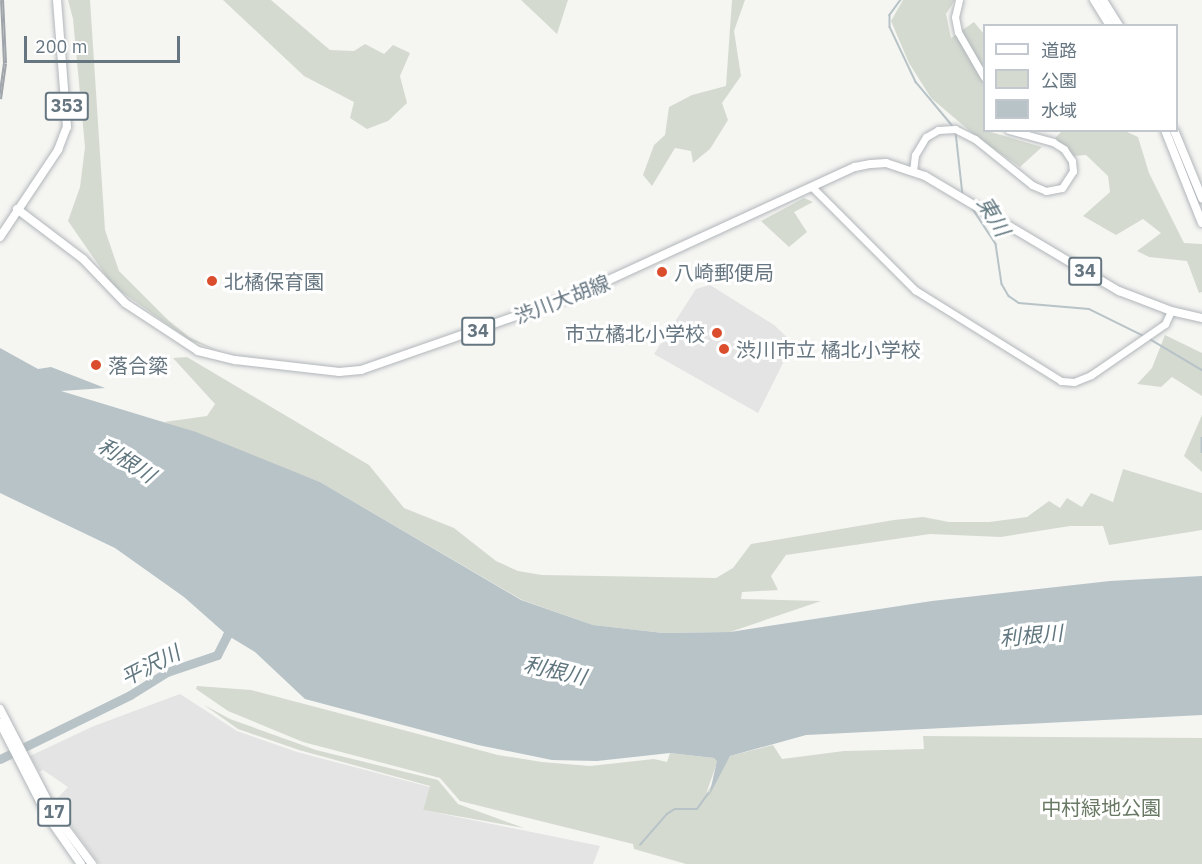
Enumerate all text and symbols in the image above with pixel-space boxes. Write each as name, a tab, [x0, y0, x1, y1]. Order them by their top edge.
scale bar	[27, 24, 183, 62]
legend	[983, 24, 1178, 132]
text: 200 m	[35, 35, 87, 58]
text: 道路	[1041, 39, 1077, 62]
text: 公園	[1041, 69, 1077, 92]
road number: 353	[44, 91, 90, 121]
text: 水域	[1041, 99, 1077, 122]
water label: 東川	[972, 192, 1016, 240]
road number: 34	[1067, 256, 1103, 286]
place label: 八崎郵便局	[674, 260, 774, 284]
marker: 八崎郵便局	[655, 265, 669, 279]
place label: 北橘保育園	[224, 269, 324, 293]
street label: 渋川大胡線	[511, 270, 613, 328]
marker: 北橘保育園	[205, 274, 219, 288]
road number: 34	[460, 316, 496, 346]
place label: 市立橘北小学校	[565, 321, 705, 345]
marker: 市立橘北小学校	[710, 326, 724, 340]
place label: 渋川市立 橘北小学校	[736, 337, 921, 361]
marker: 渋川市立 橘北小学校	[717, 342, 731, 356]
place label: 落合簗	[108, 353, 168, 377]
marker: 落合簗	[89, 358, 103, 372]
water label: 利根川	[94, 432, 160, 488]
water label: 利根川	[999, 620, 1063, 650]
water label: 平沢川	[116, 639, 184, 691]
water label: 利根川	[521, 651, 589, 689]
park label: 中村緑地公園	[1041, 795, 1161, 819]
road number: 17	[36, 797, 72, 827]

